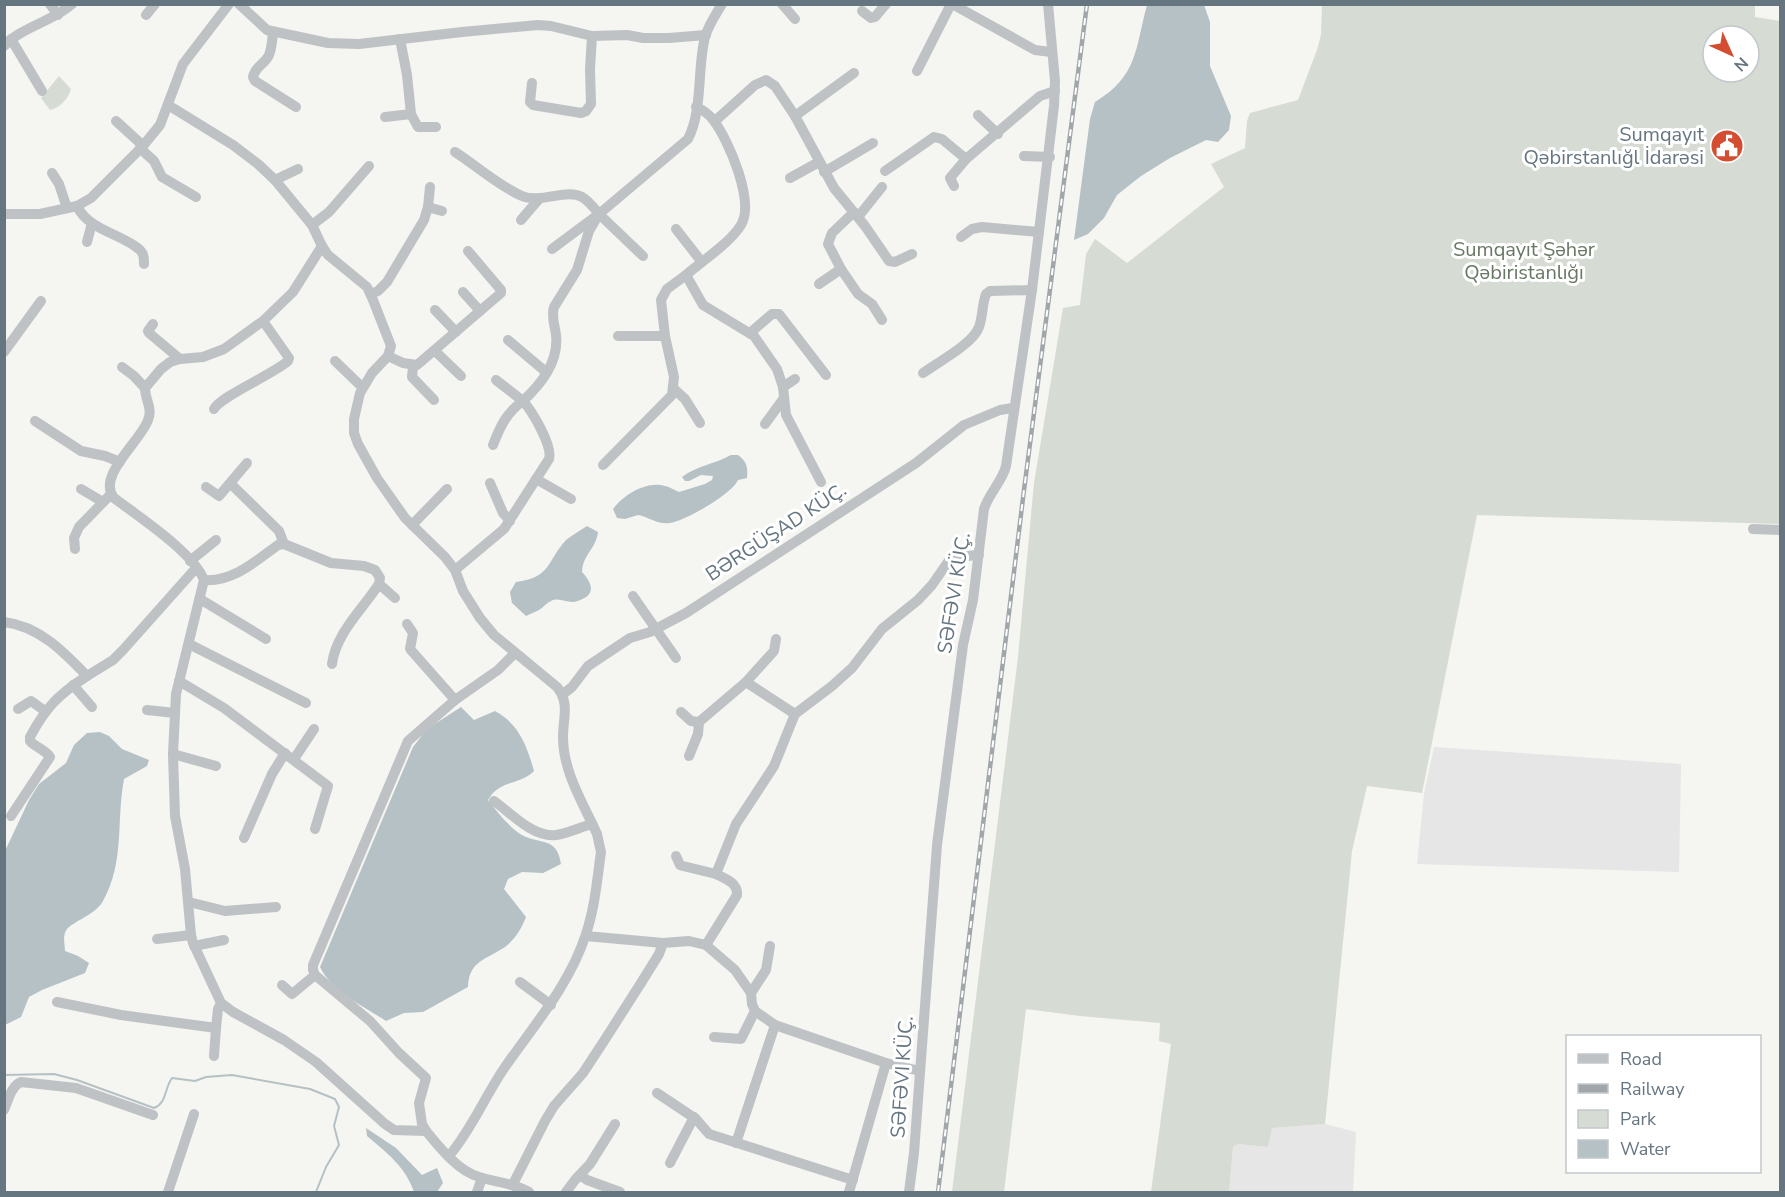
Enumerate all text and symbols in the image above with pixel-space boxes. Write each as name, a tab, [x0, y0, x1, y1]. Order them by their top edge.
north arrow	[1701, 24, 1761, 84]
text: N	[1729, 52, 1753, 76]
place label: Sumqayıt Qəbirstanlığl İdarəsi	[1524, 121, 1705, 171]
public building icon: Sumqayıt Qəbirstanlığl İdarəsi	[1709, 128, 1745, 164]
park label: Sumqayıt Şəhər Qəbiristanlığı	[1453, 236, 1595, 286]
street label: BƏRGÜŞAD KÜÇ.	[700, 476, 852, 588]
street label: SƏFƏVI KÜÇ.	[931, 530, 977, 656]
street label: SƏFƏVI KÜÇ.	[884, 1015, 920, 1139]
legend	[1566, 1035, 1761, 1173]
text: Road	[1620, 1047, 1662, 1071]
text: Railway	[1620, 1077, 1685, 1101]
text: Park	[1620, 1107, 1657, 1131]
text: Water	[1620, 1137, 1671, 1161]

